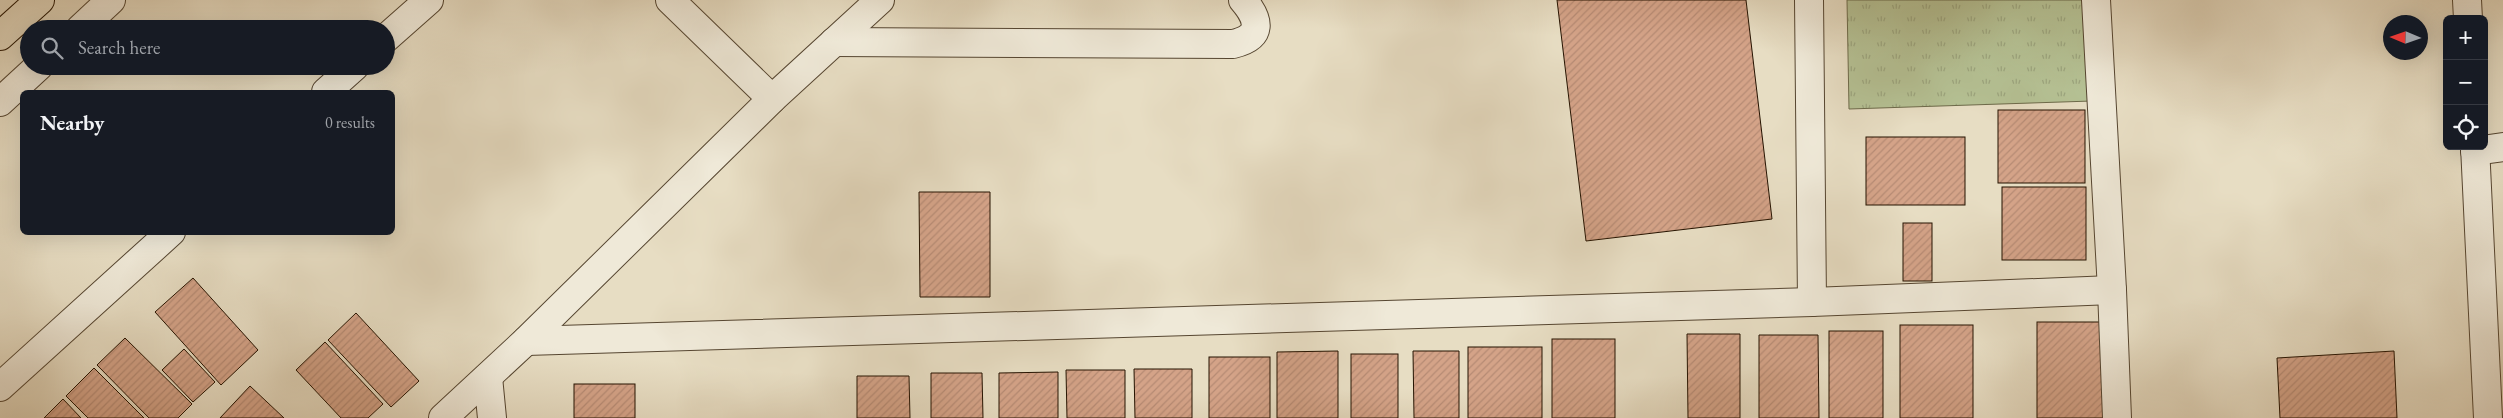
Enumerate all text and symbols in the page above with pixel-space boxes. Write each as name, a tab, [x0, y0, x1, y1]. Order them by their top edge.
north arrow	[2383, 15, 2428, 60]
map controls	[2443, 15, 2488, 150]
button: +	[2443, 15, 2488, 60]
search box	[20, 20, 395, 75]
icon: search	[38, 34, 66, 62]
text: Search here	[78, 35, 160, 60]
button: −	[2443, 60, 2488, 105]
button: locate	[2443, 105, 2488, 150]
text: Nearby	[40, 109, 104, 136]
text: 0 results	[325, 112, 375, 133]

